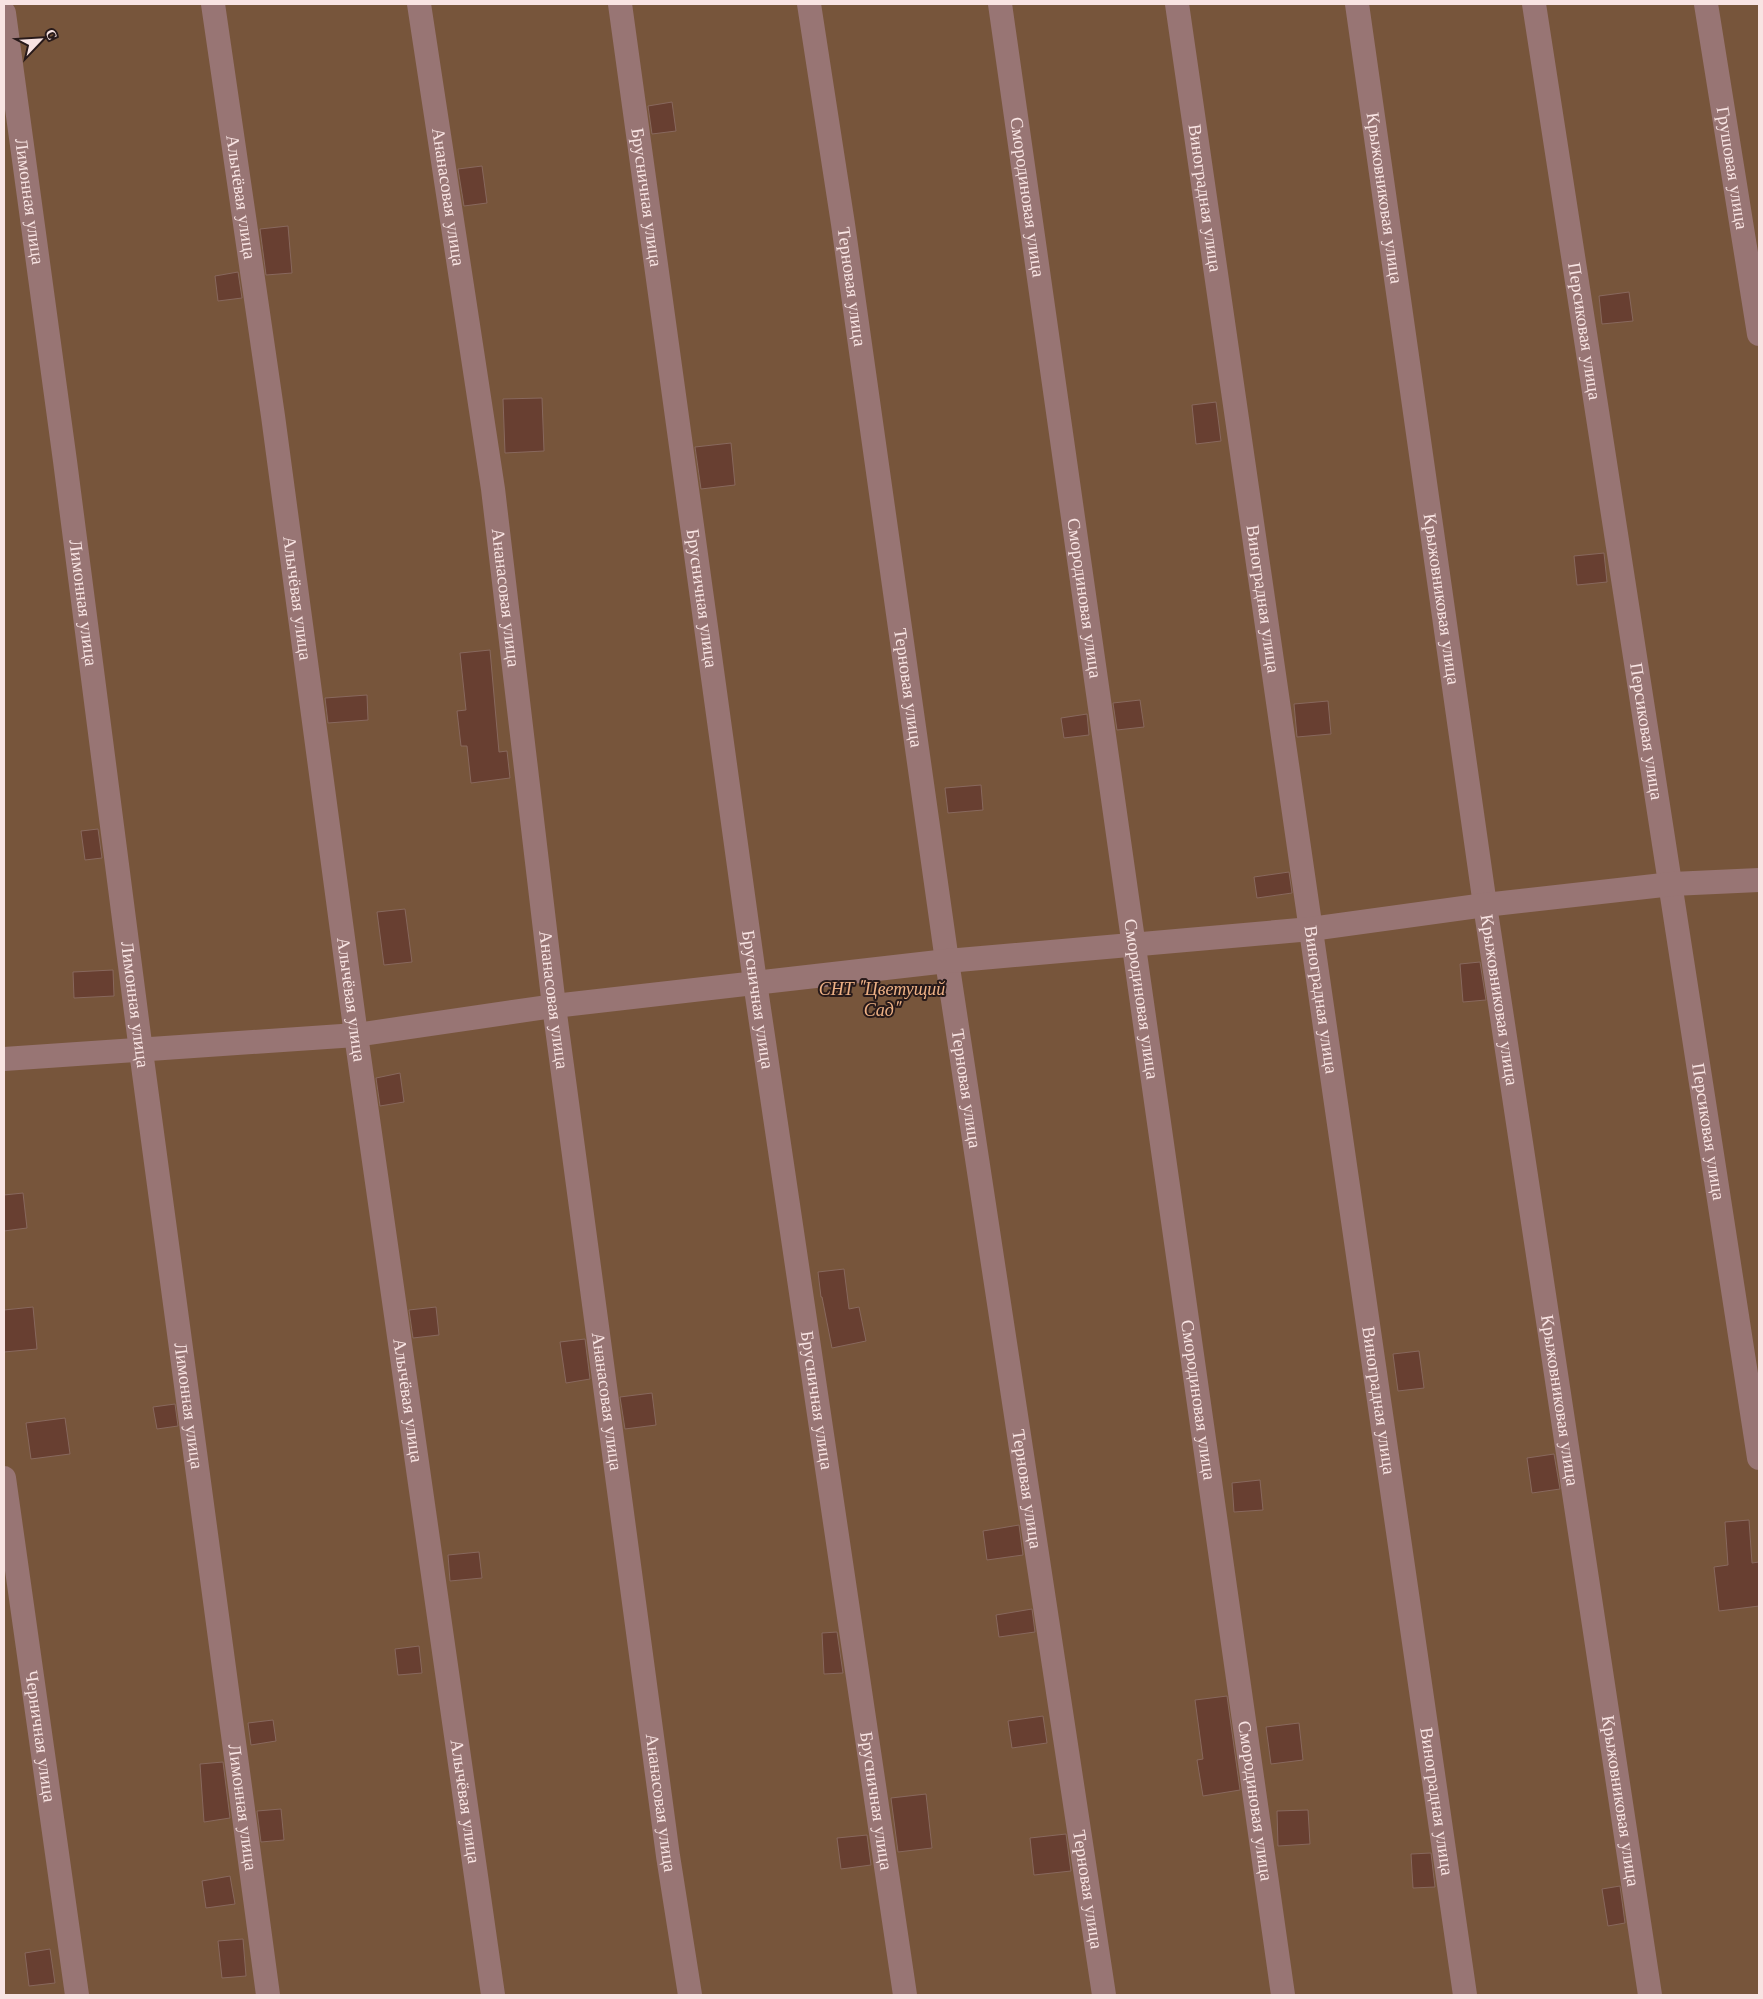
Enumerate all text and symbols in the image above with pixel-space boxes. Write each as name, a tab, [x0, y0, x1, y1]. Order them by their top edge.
north arrow	[15, 15, 65, 65]
text: С	[41, 26, 62, 43]
street label: Грушовая улица	[1712, 105, 1753, 231]
street label: Крыжовниковая улица	[1362, 111, 1408, 285]
street label: Смородиновая улица	[1005, 116, 1050, 279]
street label: Виноградная улица	[1183, 122, 1227, 274]
street label: Ананасовая улица	[427, 126, 470, 267]
street label: Брусничная улица	[626, 126, 667, 268]
street label: Алычёвая улица	[221, 133, 261, 261]
street label: Лимонная улица	[10, 137, 49, 266]
street label: Терновая улица	[833, 226, 871, 348]
street label: Персиковая улица	[1563, 261, 1606, 401]
street label: Крыжовниковая улица	[1418, 512, 1465, 686]
street label: Смородиновая улица	[1062, 517, 1107, 680]
street label: Виноградная улица	[1241, 523, 1285, 674]
street label: Ананасовая улица	[487, 527, 525, 668]
street label: Брусничная улица	[682, 528, 723, 669]
street label: Алычёвая улица	[278, 534, 317, 662]
street label: Лимонная улица	[64, 538, 102, 667]
street label: Терновая улица	[889, 627, 928, 749]
street label: Персиковая улица	[1625, 661, 1668, 802]
street label: Крыжовниковая улица	[1476, 913, 1523, 1087]
street label: Смородиновая улица	[1119, 917, 1164, 1081]
street label: Виноградная улица	[1299, 924, 1343, 1075]
street label: Ананасовая улица	[534, 929, 573, 1070]
street label: Брусничная улица	[737, 929, 779, 1070]
street label: Алычёвая улица	[332, 936, 371, 1063]
street label: Лимонная улица	[116, 940, 154, 1069]
park label: СНТ "Цветущий Сад"	[819, 978, 945, 1021]
street label: Терновая улица	[946, 1028, 986, 1150]
street label: Персиковая улица	[1687, 1061, 1730, 1202]
street label: Крыжовниковая улица	[1536, 1313, 1584, 1487]
street label: Смородиновая улица	[1176, 1318, 1221, 1481]
street label: Виноградная улица	[1357, 1325, 1401, 1476]
street label: Брусничная улица	[796, 1329, 838, 1471]
street label: Ананасовая улица	[587, 1331, 627, 1472]
street label: Алычёвая улица	[388, 1337, 428, 1464]
street label: Лимонная улица	[169, 1341, 208, 1470]
street label: Терновая улица	[1007, 1428, 1047, 1550]
street label: Черничная улица	[20, 1669, 61, 1804]
street label: Крыжовниковая улица	[1597, 1714, 1644, 1888]
street label: Смородиновая улица	[1233, 1719, 1278, 1882]
street label: Виноградная улица	[1415, 1726, 1459, 1877]
street label: Брусничная улица	[855, 1730, 897, 1872]
street label: Ананасовая улица	[641, 1732, 681, 1873]
street label: Алычёвая улица	[446, 1738, 485, 1865]
street label: Лимонная улица	[223, 1743, 262, 1872]
street label: Терновая улица	[1068, 1828, 1108, 1950]

